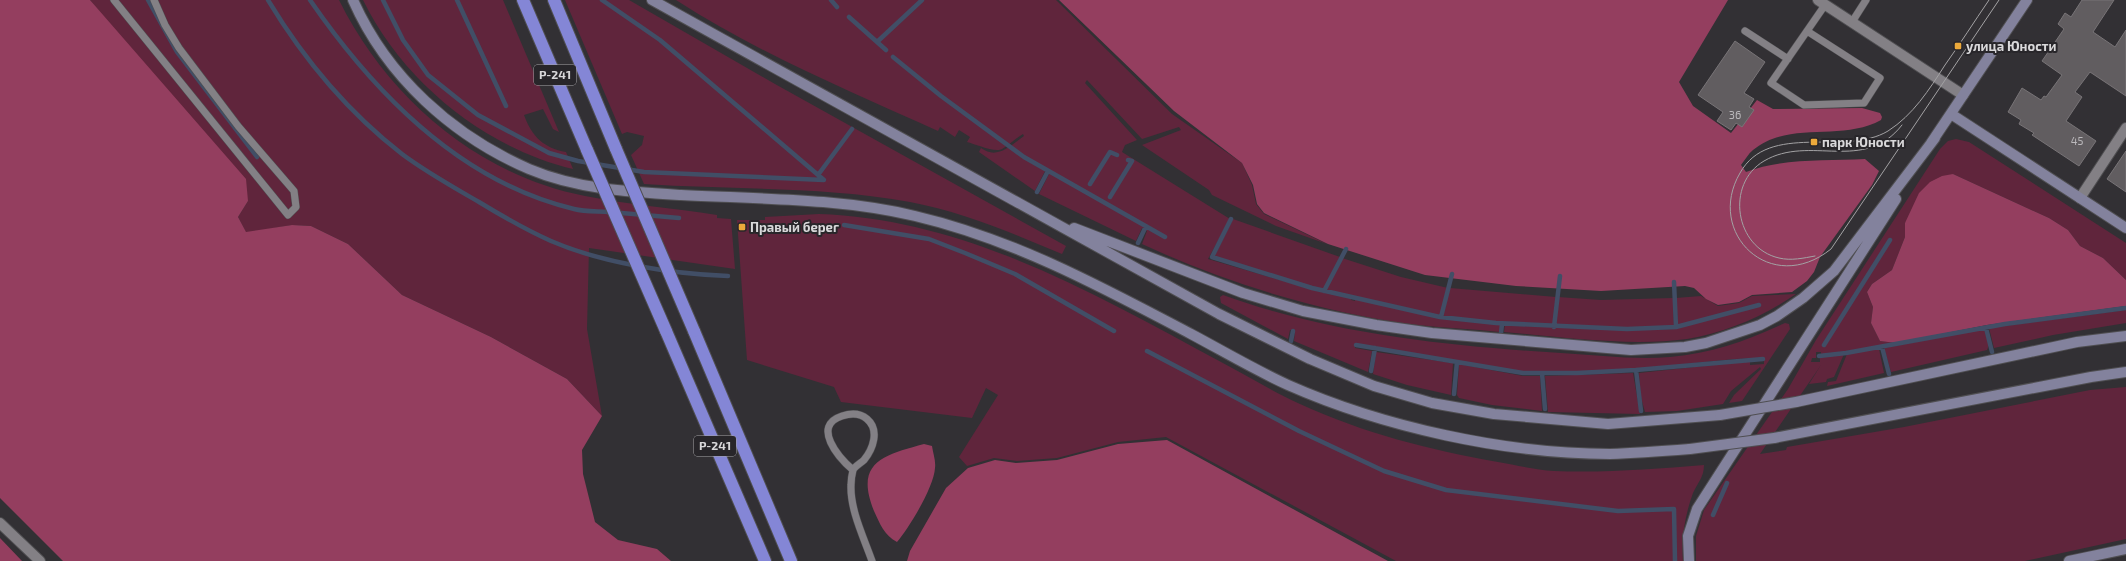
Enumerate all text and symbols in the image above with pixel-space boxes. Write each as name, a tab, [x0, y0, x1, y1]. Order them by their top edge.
place label: улица Юности	[1966, 38, 2056, 54]
marker: улица Юности	[1953, 41, 1963, 51]
road number: Р-241	[534, 65, 576, 85]
house number: 36	[1729, 108, 1741, 121]
place label: парк Юности	[1822, 134, 1905, 150]
house number: 45	[2071, 134, 2083, 147]
marker: парк Юности	[1809, 137, 1819, 147]
place label: Правый берег	[750, 219, 839, 235]
marker: Правый берег	[737, 222, 747, 232]
road number: Р-241	[694, 436, 736, 456]

